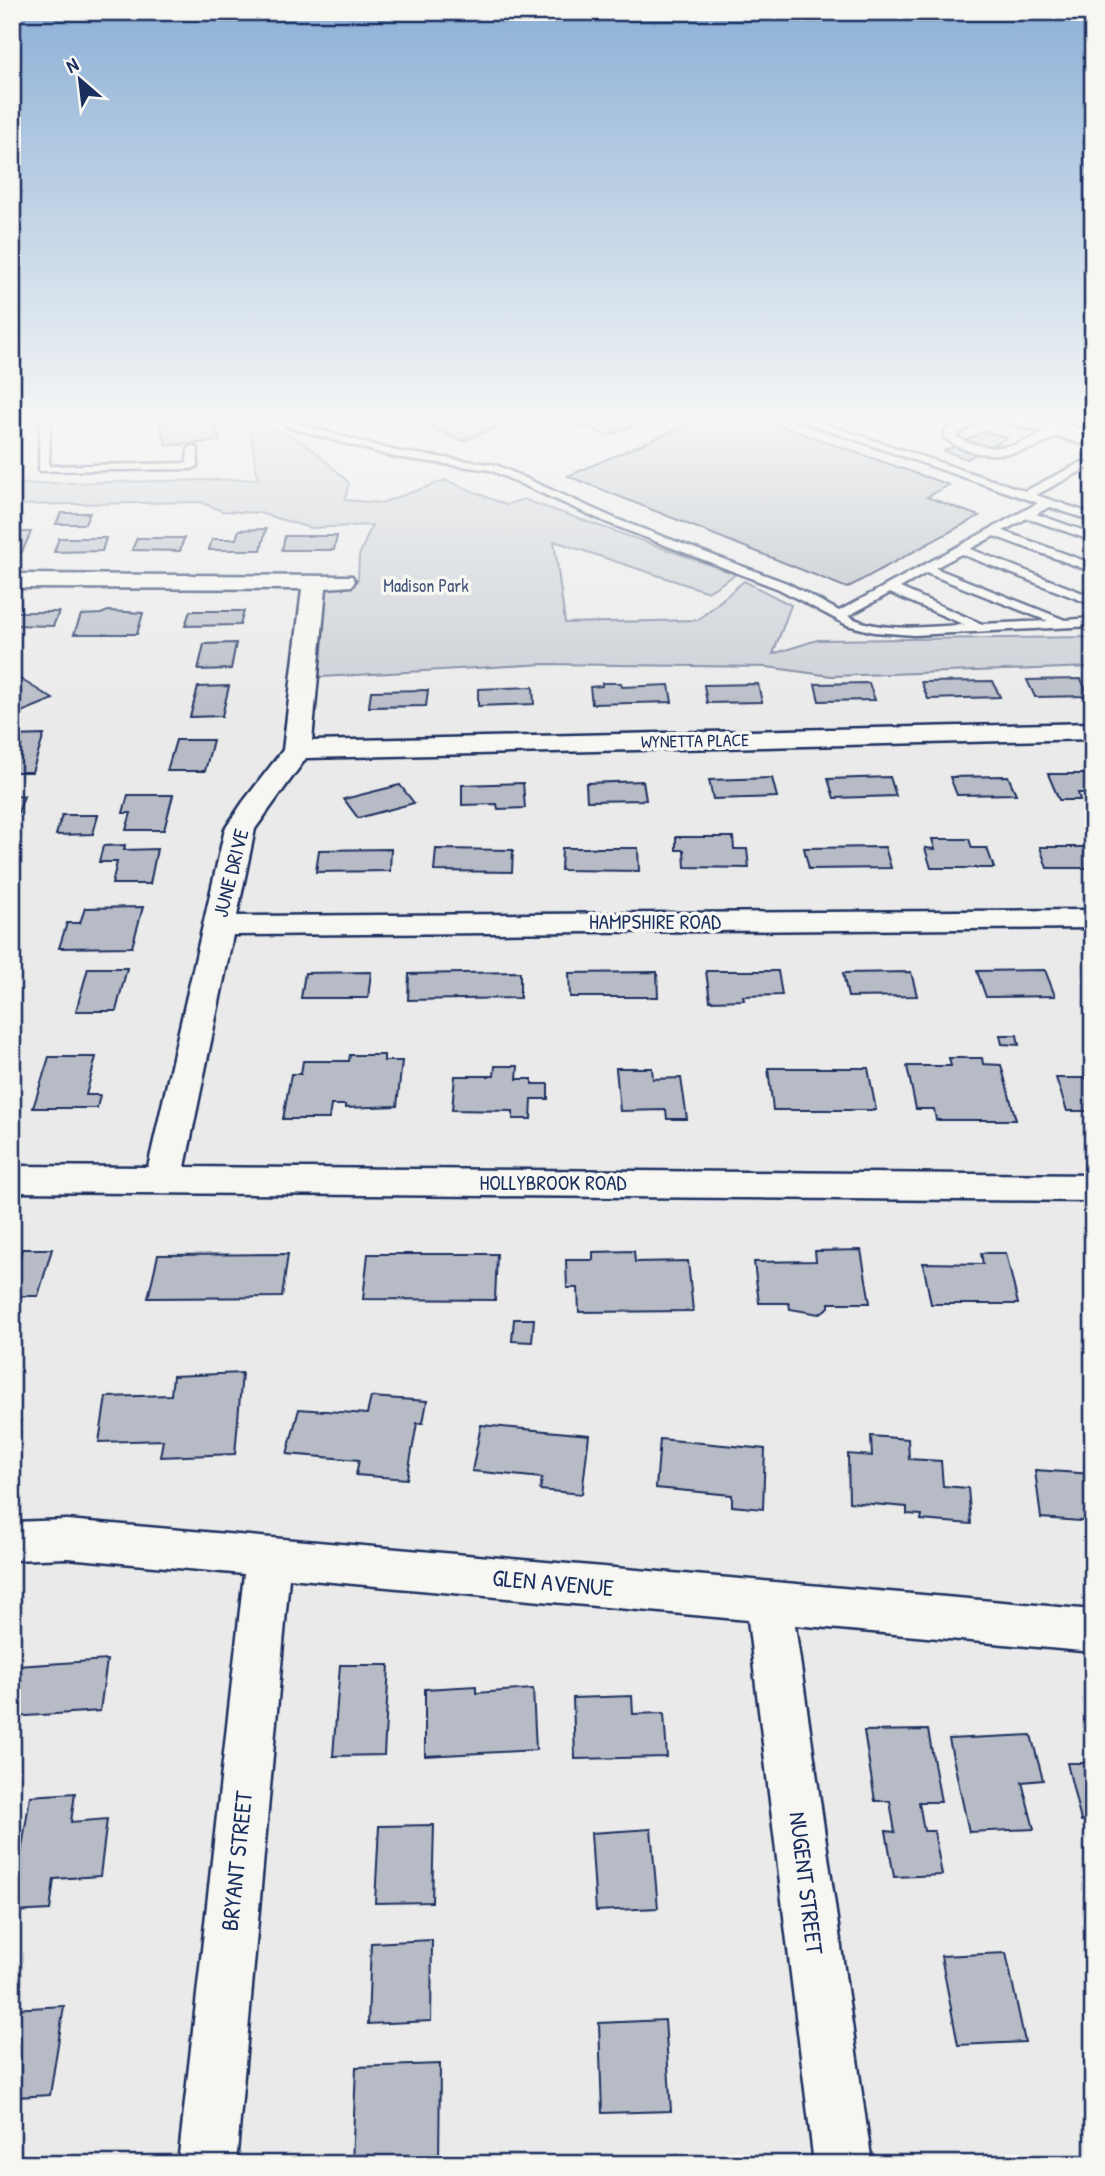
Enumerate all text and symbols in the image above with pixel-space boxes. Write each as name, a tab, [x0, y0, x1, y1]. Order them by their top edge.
north arrow	[46, 46, 116, 116]
text: N	[61, 51, 83, 79]
park label: Madison Park	[383, 573, 469, 598]
street label: WYNETTA PLACE	[641, 727, 749, 754]
street label: JUNE DRIVE	[206, 826, 255, 920]
street label: HAMPSHIRE ROAD	[589, 907, 721, 936]
street label: HOLLYBROOK ROAD	[479, 1168, 627, 1197]
street label: GLEN AVENUE	[491, 1561, 616, 1603]
street label: BRYANT STREET	[213, 1789, 259, 1932]
street label: NUGENT STREET	[782, 1810, 832, 1957]

